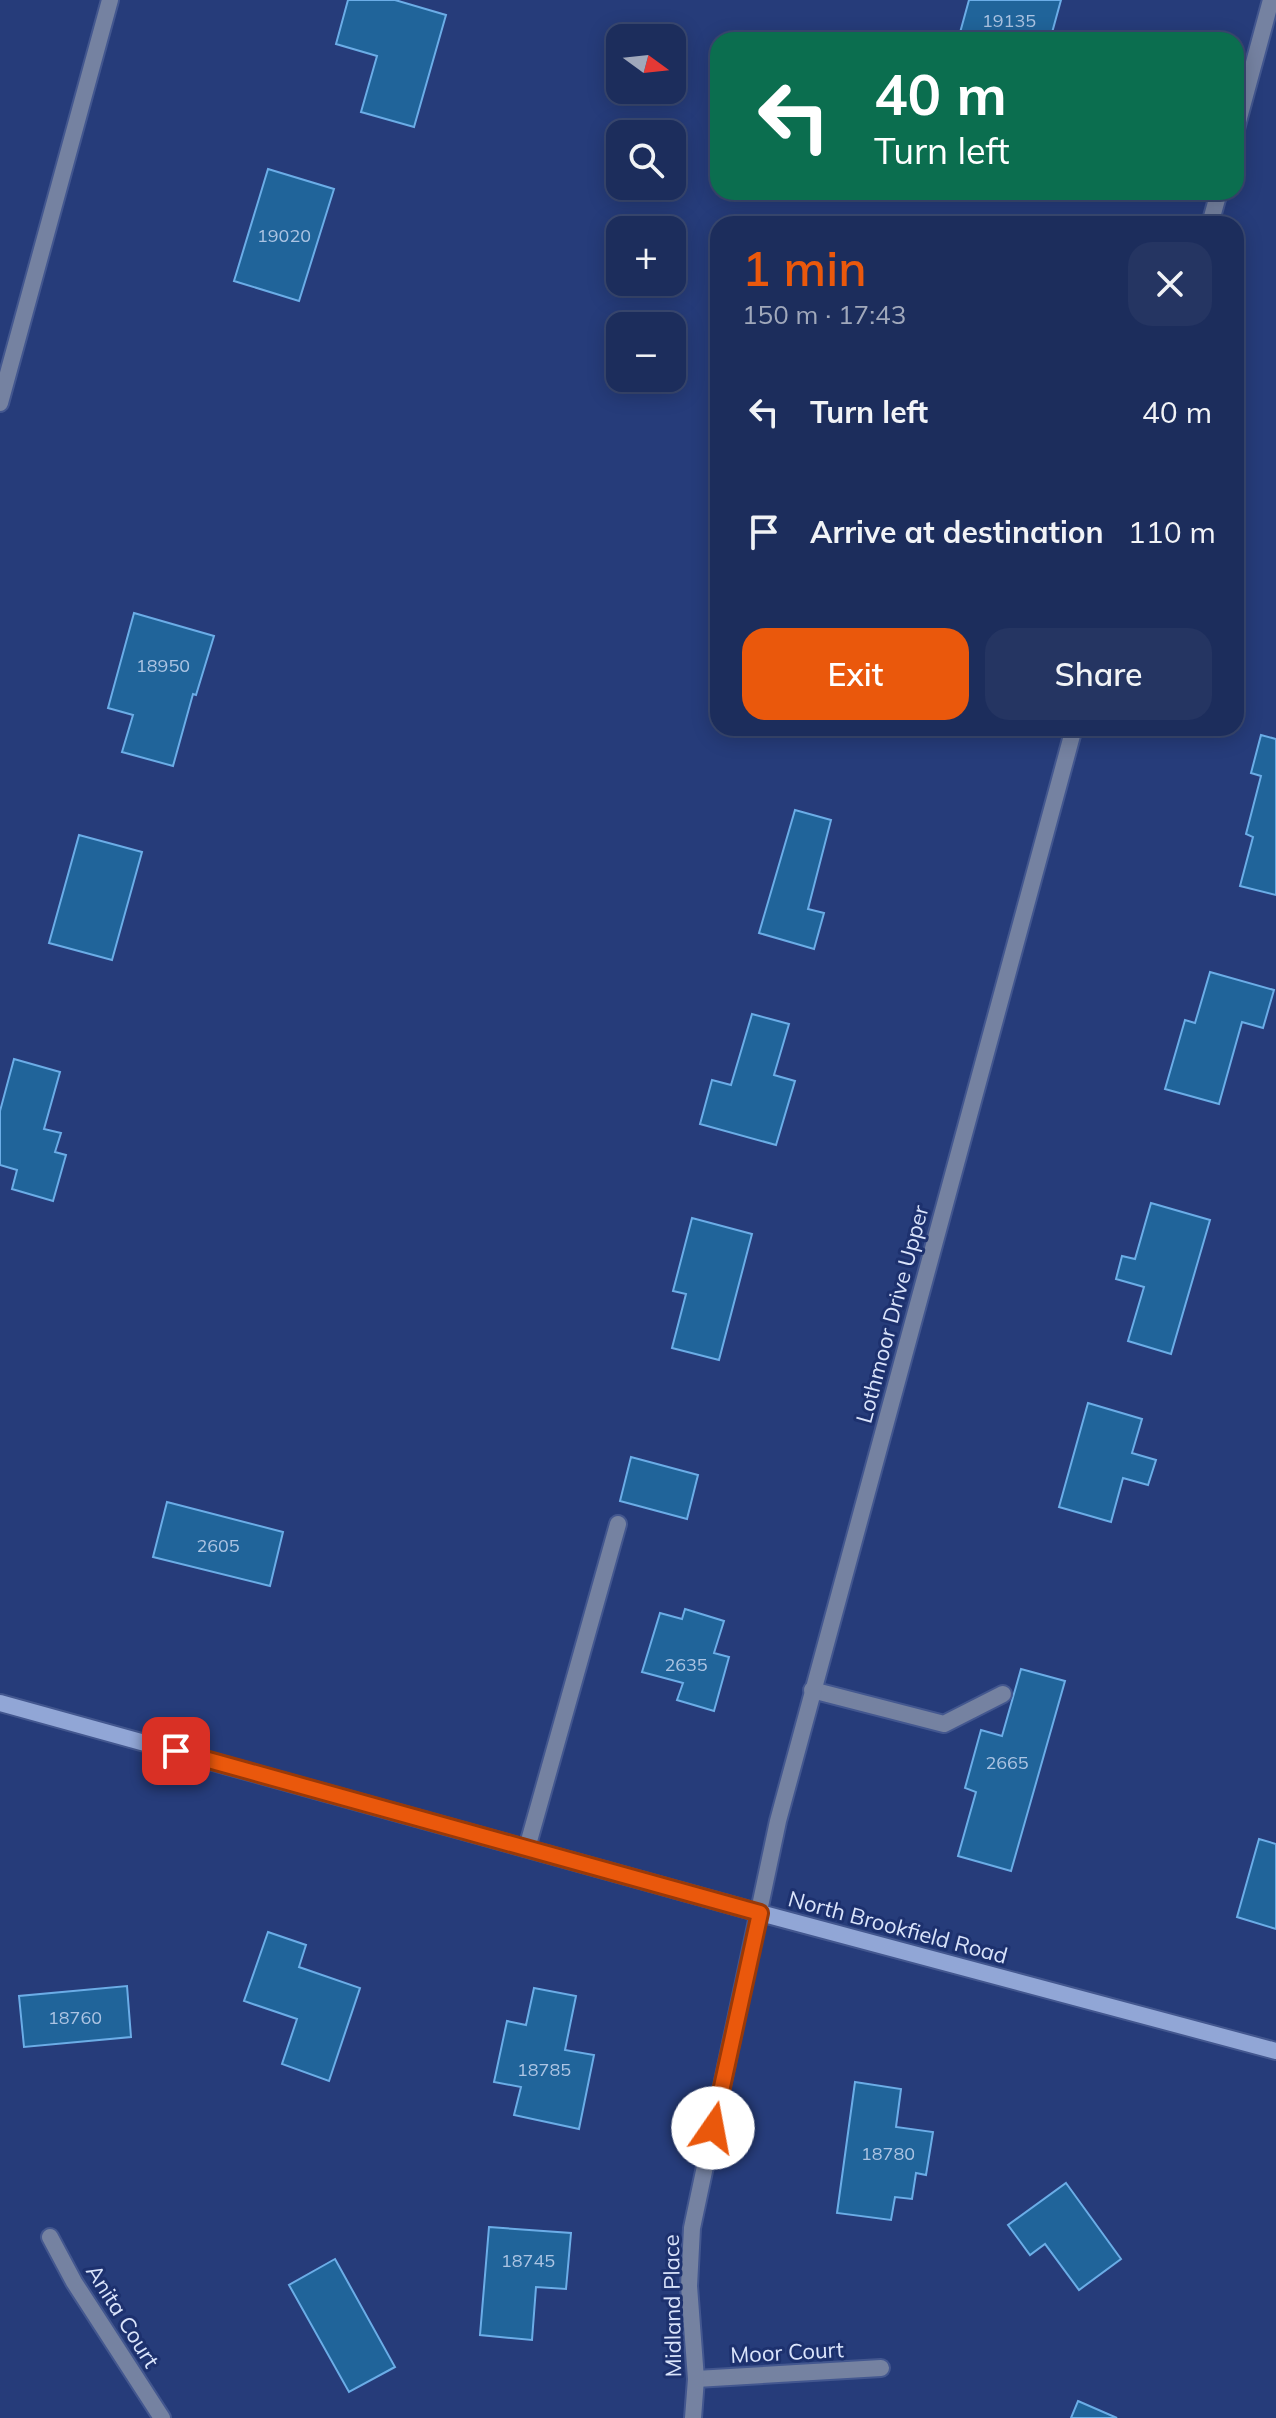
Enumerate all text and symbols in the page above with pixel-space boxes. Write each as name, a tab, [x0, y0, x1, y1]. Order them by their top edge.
house number: 19135	[982, 9, 1036, 32]
north arrow	[606, 24, 686, 104]
map controls	[606, 24, 686, 392]
text: 40 m	[874, 59, 1007, 129]
icon: left	[742, 64, 846, 168]
button: search	[606, 120, 686, 200]
text: Turn left	[874, 128, 1010, 173]
button: +	[606, 216, 686, 296]
house number: 19020	[257, 224, 311, 247]
text: 1 min	[742, 238, 867, 298]
button: close	[1128, 242, 1212, 326]
text: 150 m · 17:43	[742, 298, 906, 331]
button: −	[606, 312, 686, 392]
icon: left	[742, 390, 786, 434]
text: Turn left	[810, 393, 928, 431]
text: 40 m	[1142, 393, 1212, 431]
icon: arrive	[742, 510, 786, 554]
text: Arrive at destination	[810, 513, 1104, 551]
text: 110 m	[1128, 513, 1216, 551]
button: Exit	[742, 628, 969, 720]
button: Share	[985, 628, 1212, 720]
house number: 18950	[136, 654, 190, 677]
street label: Lothmoor Drive Upper	[849, 1202, 935, 1426]
house number: 2605	[196, 1534, 240, 1557]
house number: 2635	[664, 1653, 708, 1676]
pin	[142, 1717, 210, 1785]
icon: arrive	[154, 1729, 198, 1773]
house number: 2665	[985, 1751, 1029, 1774]
street label: North Brookfield Road	[785, 1884, 1011, 1970]
house number: 18760	[48, 2006, 102, 2029]
house number: 18785	[517, 2058, 571, 2081]
position arrow	[671, 2086, 755, 2170]
house number: 18780	[861, 2142, 915, 2165]
street label: Midland Place	[657, 2234, 687, 2378]
house number: 18745	[501, 2249, 555, 2272]
street label: Anita Court	[80, 2259, 166, 2373]
street label: Moor Court	[730, 2335, 845, 2369]

